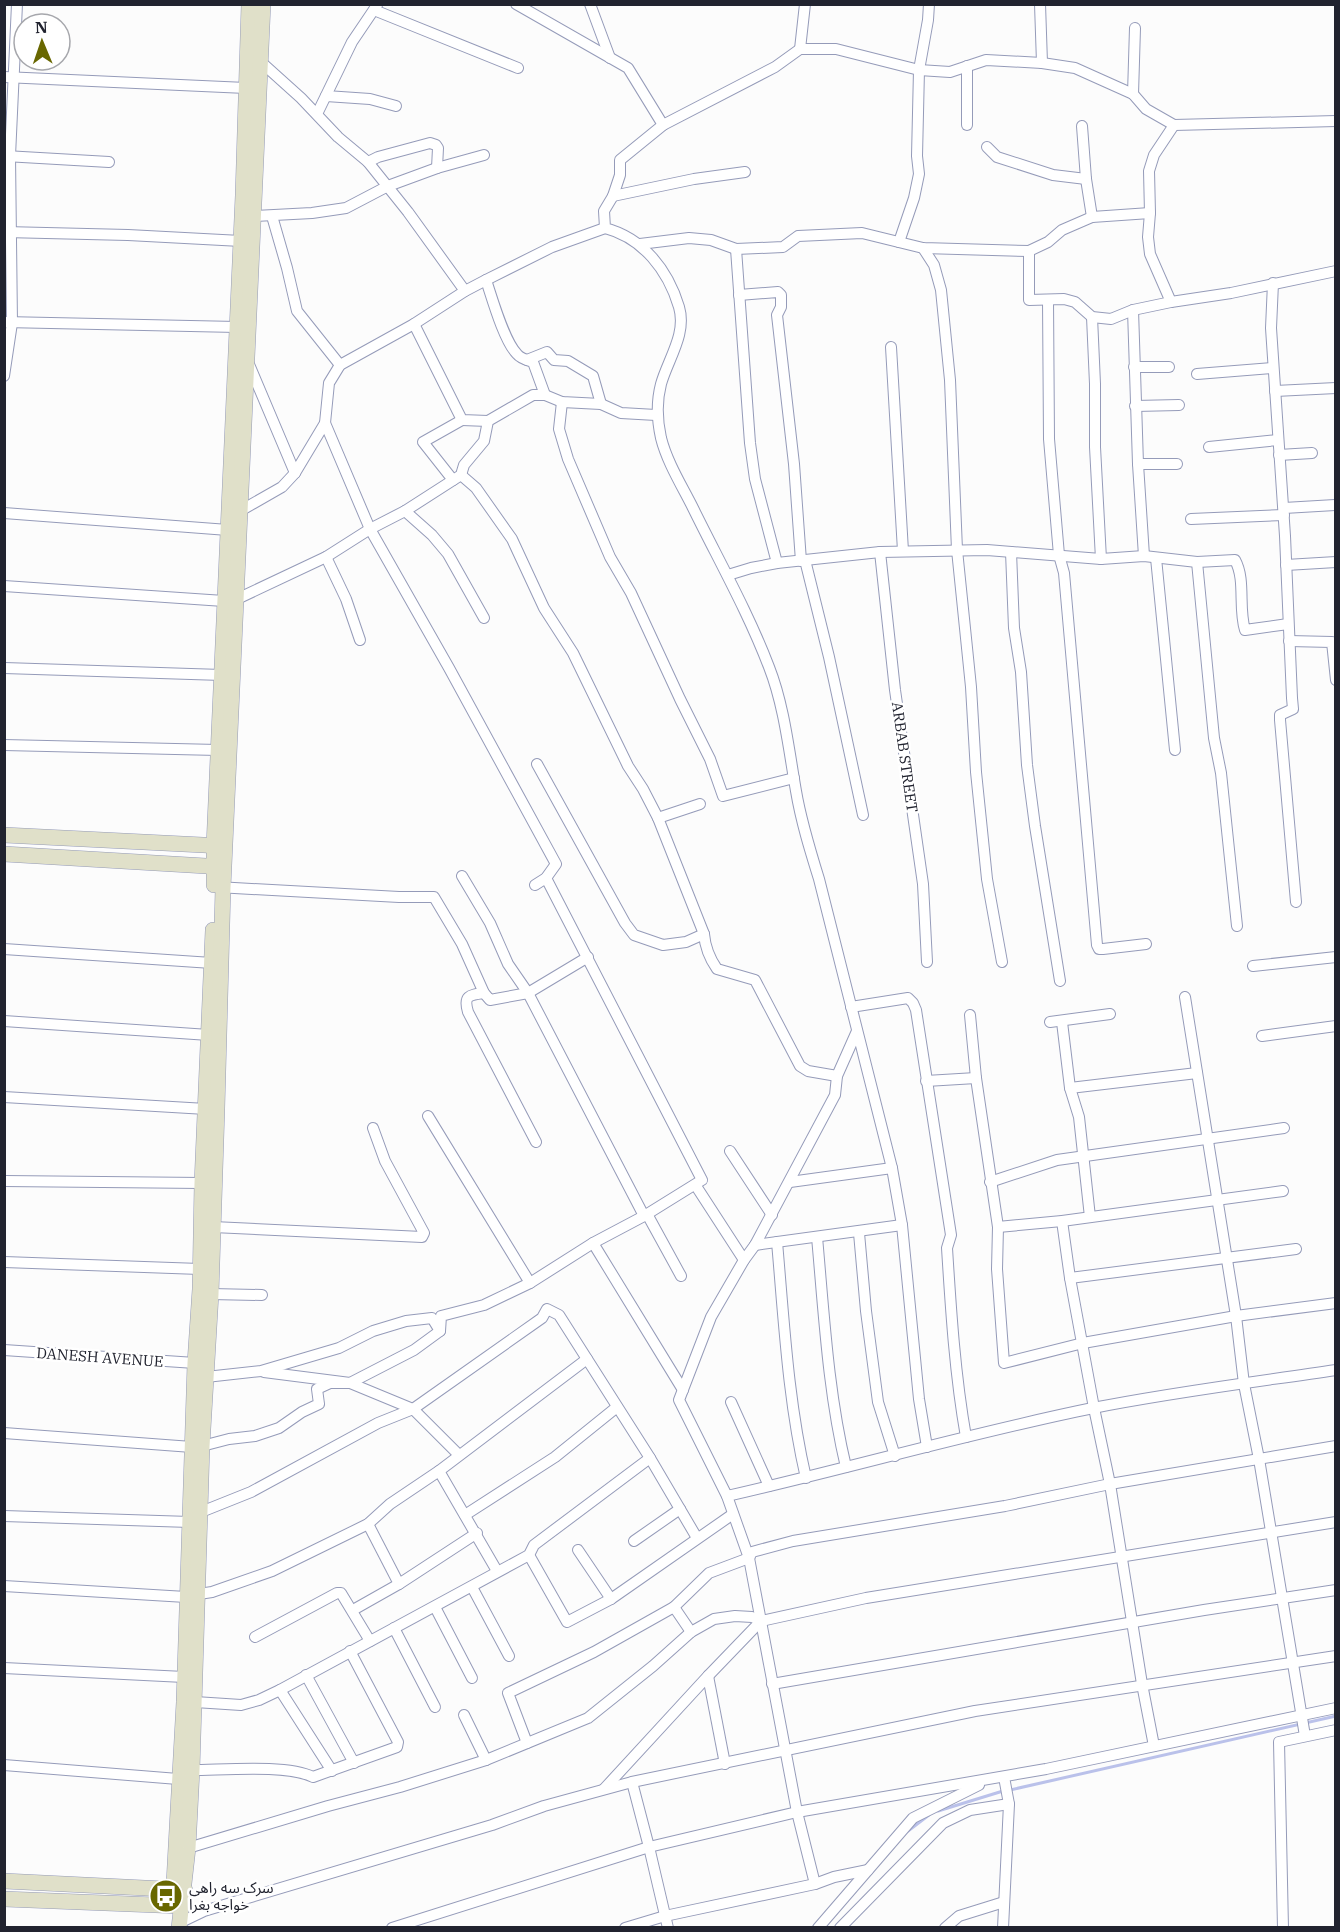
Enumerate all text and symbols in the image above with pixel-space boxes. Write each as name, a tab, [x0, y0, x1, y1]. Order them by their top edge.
north arrow	[12, 12, 72, 72]
text: N	[35, 17, 48, 37]
street label: ARBAB STREET	[888, 701, 922, 814]
street label: DANESH AVENUE	[36, 1343, 164, 1371]
bus stop icon: سرک سه راهی خواجه بغرا	[148, 1878, 184, 1914]
place label: سرک سه راهی خواجه بغرا	[189, 1878, 274, 1914]

